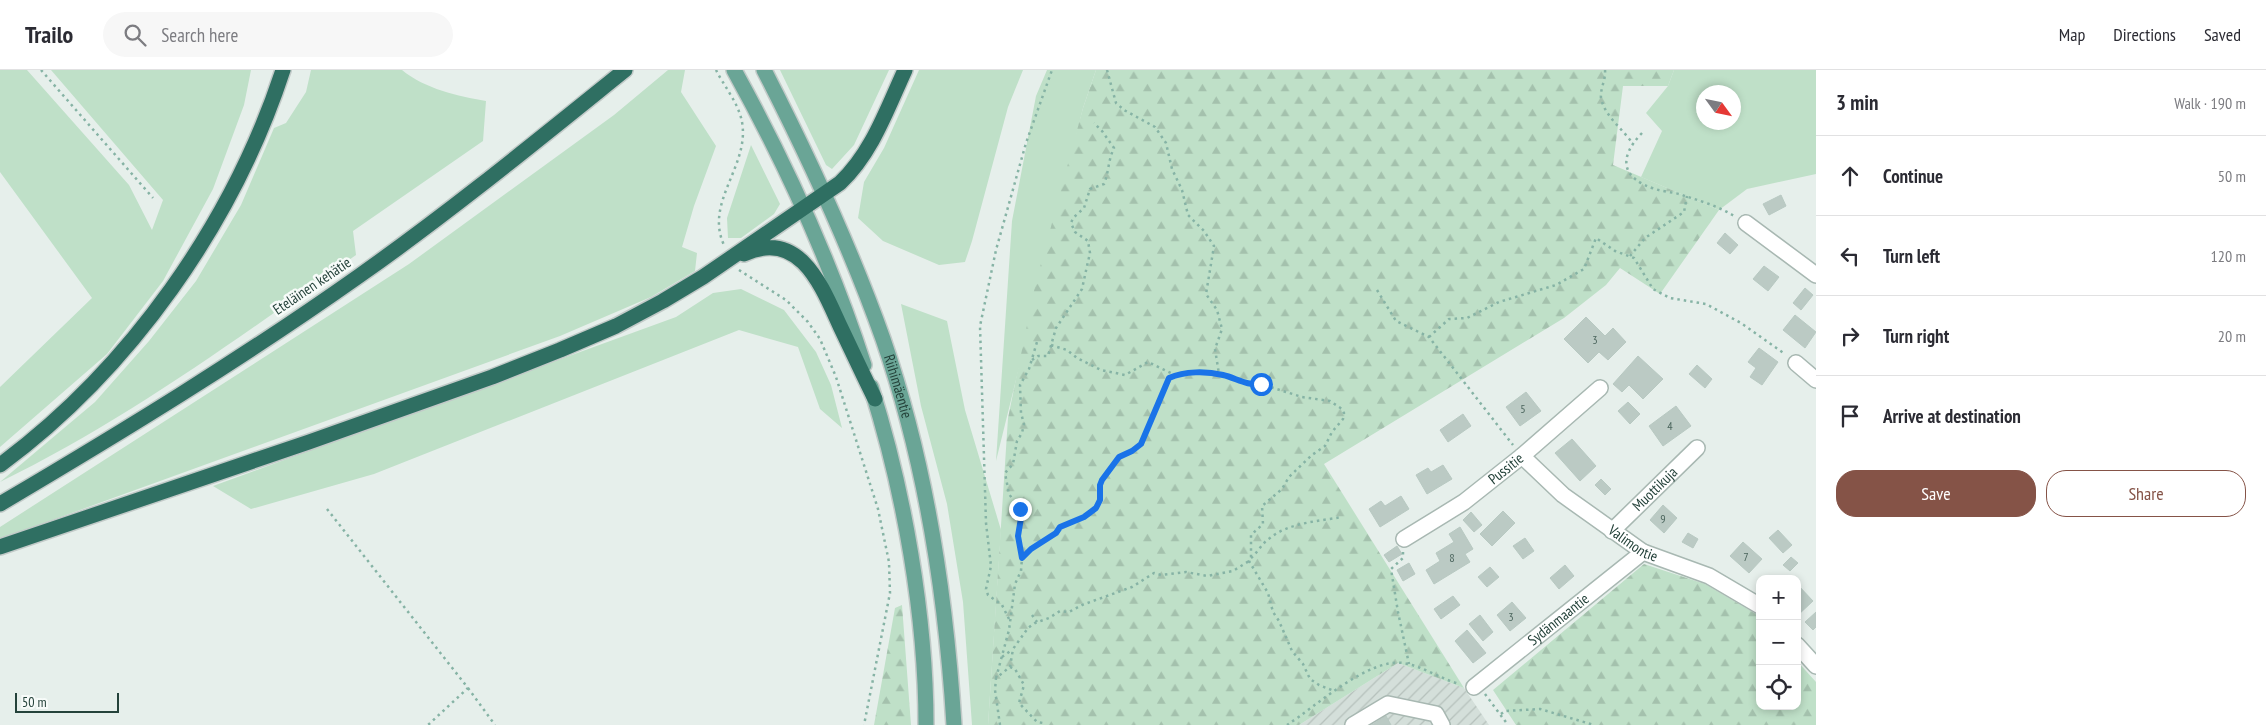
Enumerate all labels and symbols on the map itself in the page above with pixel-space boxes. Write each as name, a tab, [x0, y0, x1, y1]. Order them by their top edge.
north arrow	[1696, 85, 1741, 130]
street label: Eteläinen kehätie	[269, 253, 354, 319]
house number: 3	[1592, 332, 1598, 347]
street label: Riihimäentie	[880, 352, 917, 420]
route start	[1250, 373, 1273, 396]
house number: 5	[1520, 401, 1526, 416]
house number: 4	[1667, 418, 1673, 433]
street label: Pussitie	[1484, 449, 1527, 488]
street label: Muottikuja	[1628, 462, 1681, 515]
route end	[1009, 498, 1032, 521]
house number: 9	[1660, 511, 1666, 526]
street label: Valimontie	[1604, 520, 1660, 566]
house number: 7	[1743, 549, 1749, 564]
house number: 8	[1449, 550, 1455, 565]
street label: Sydänmaantie	[1524, 589, 1593, 649]
house number: 3	[1508, 609, 1514, 624]
scale bar	[15, 690, 119, 713]

